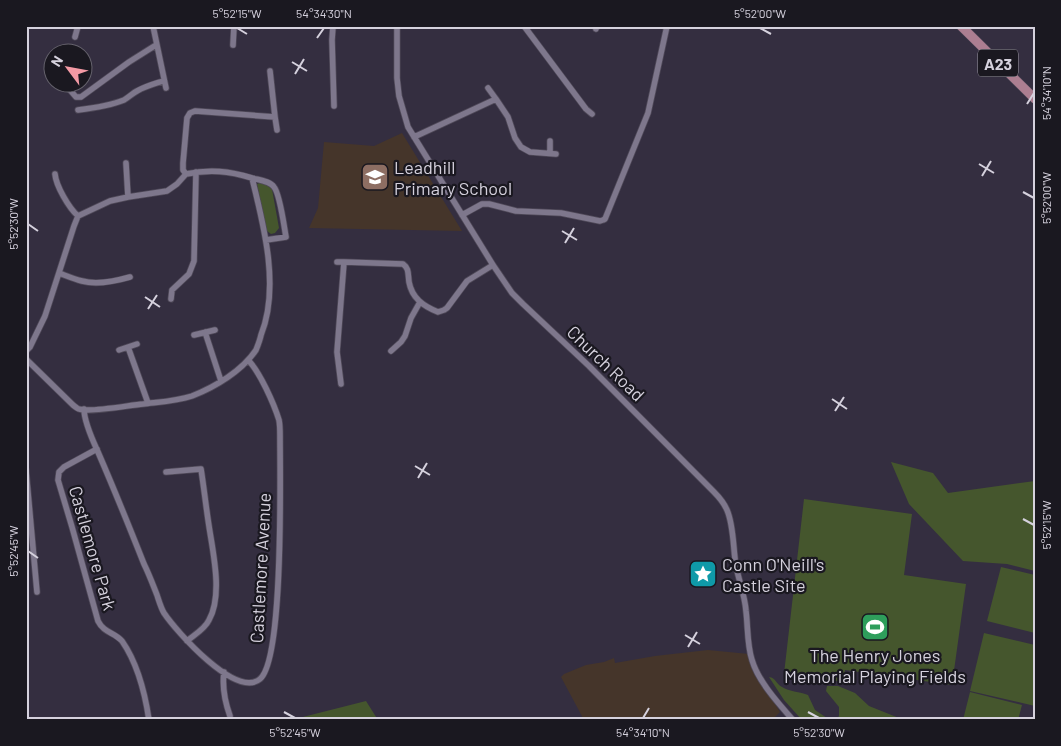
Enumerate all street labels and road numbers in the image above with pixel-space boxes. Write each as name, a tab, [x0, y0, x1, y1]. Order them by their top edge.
road number: A23	[978, 49, 1018, 76]
street label: Church Road	[563, 321, 649, 405]
street label: Castlemore Park	[65, 483, 121, 613]
street label: Castlemore Avenue	[245, 492, 275, 644]

